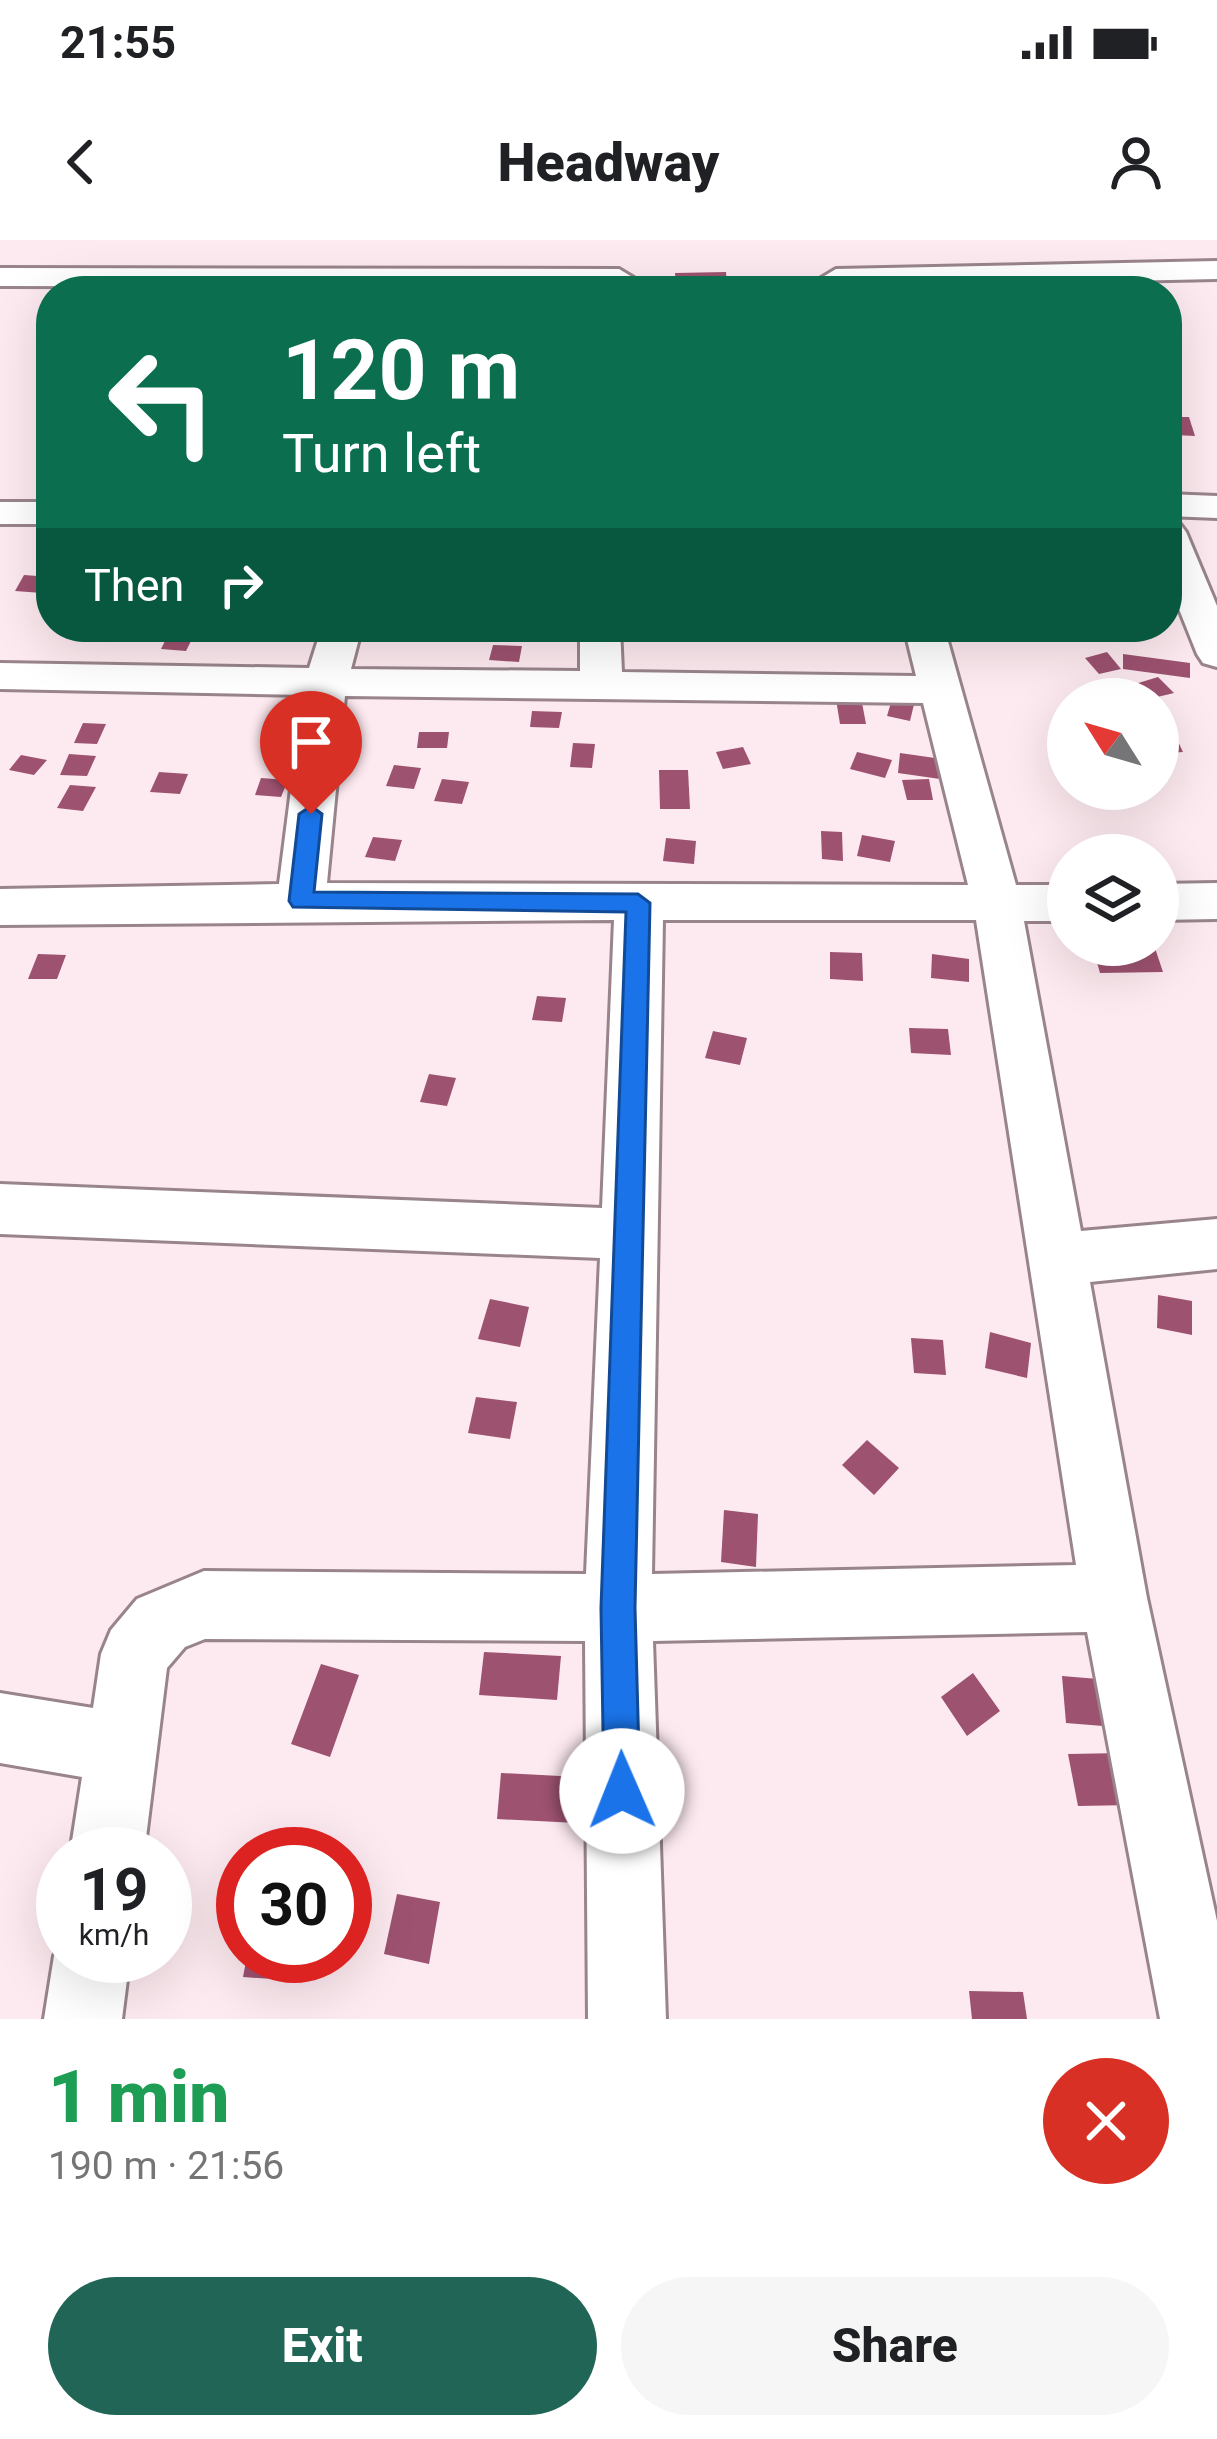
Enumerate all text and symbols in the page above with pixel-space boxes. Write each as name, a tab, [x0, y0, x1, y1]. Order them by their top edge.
text: 21:55	[60, 16, 176, 69]
icon: back	[48, 129, 114, 195]
icon: person	[1103, 129, 1169, 195]
text: Headway	[498, 131, 719, 194]
text: 120 m	[282, 321, 520, 420]
icon: left	[84, 324, 240, 480]
text: Turn left	[282, 422, 481, 485]
icon: right	[208, 552, 274, 618]
text: Then	[84, 559, 184, 612]
north arrow	[1047, 678, 1179, 810]
map controls	[1047, 678, 1179, 966]
pin	[260, 691, 362, 814]
icon: arrive	[278, 709, 344, 775]
button: layers	[1047, 834, 1179, 966]
position arrow	[559, 1728, 685, 1854]
speed limit sign: 30	[216, 1827, 372, 1983]
text: 19	[80, 1854, 148, 1925]
text: km/h	[79, 1917, 149, 1952]
text: 1 min	[48, 2055, 230, 2140]
button: close	[1043, 2058, 1169, 2184]
text: 190 m · 21:56	[48, 2143, 284, 2189]
button: Exit	[48, 2277, 597, 2415]
button: Share	[621, 2277, 1169, 2415]

